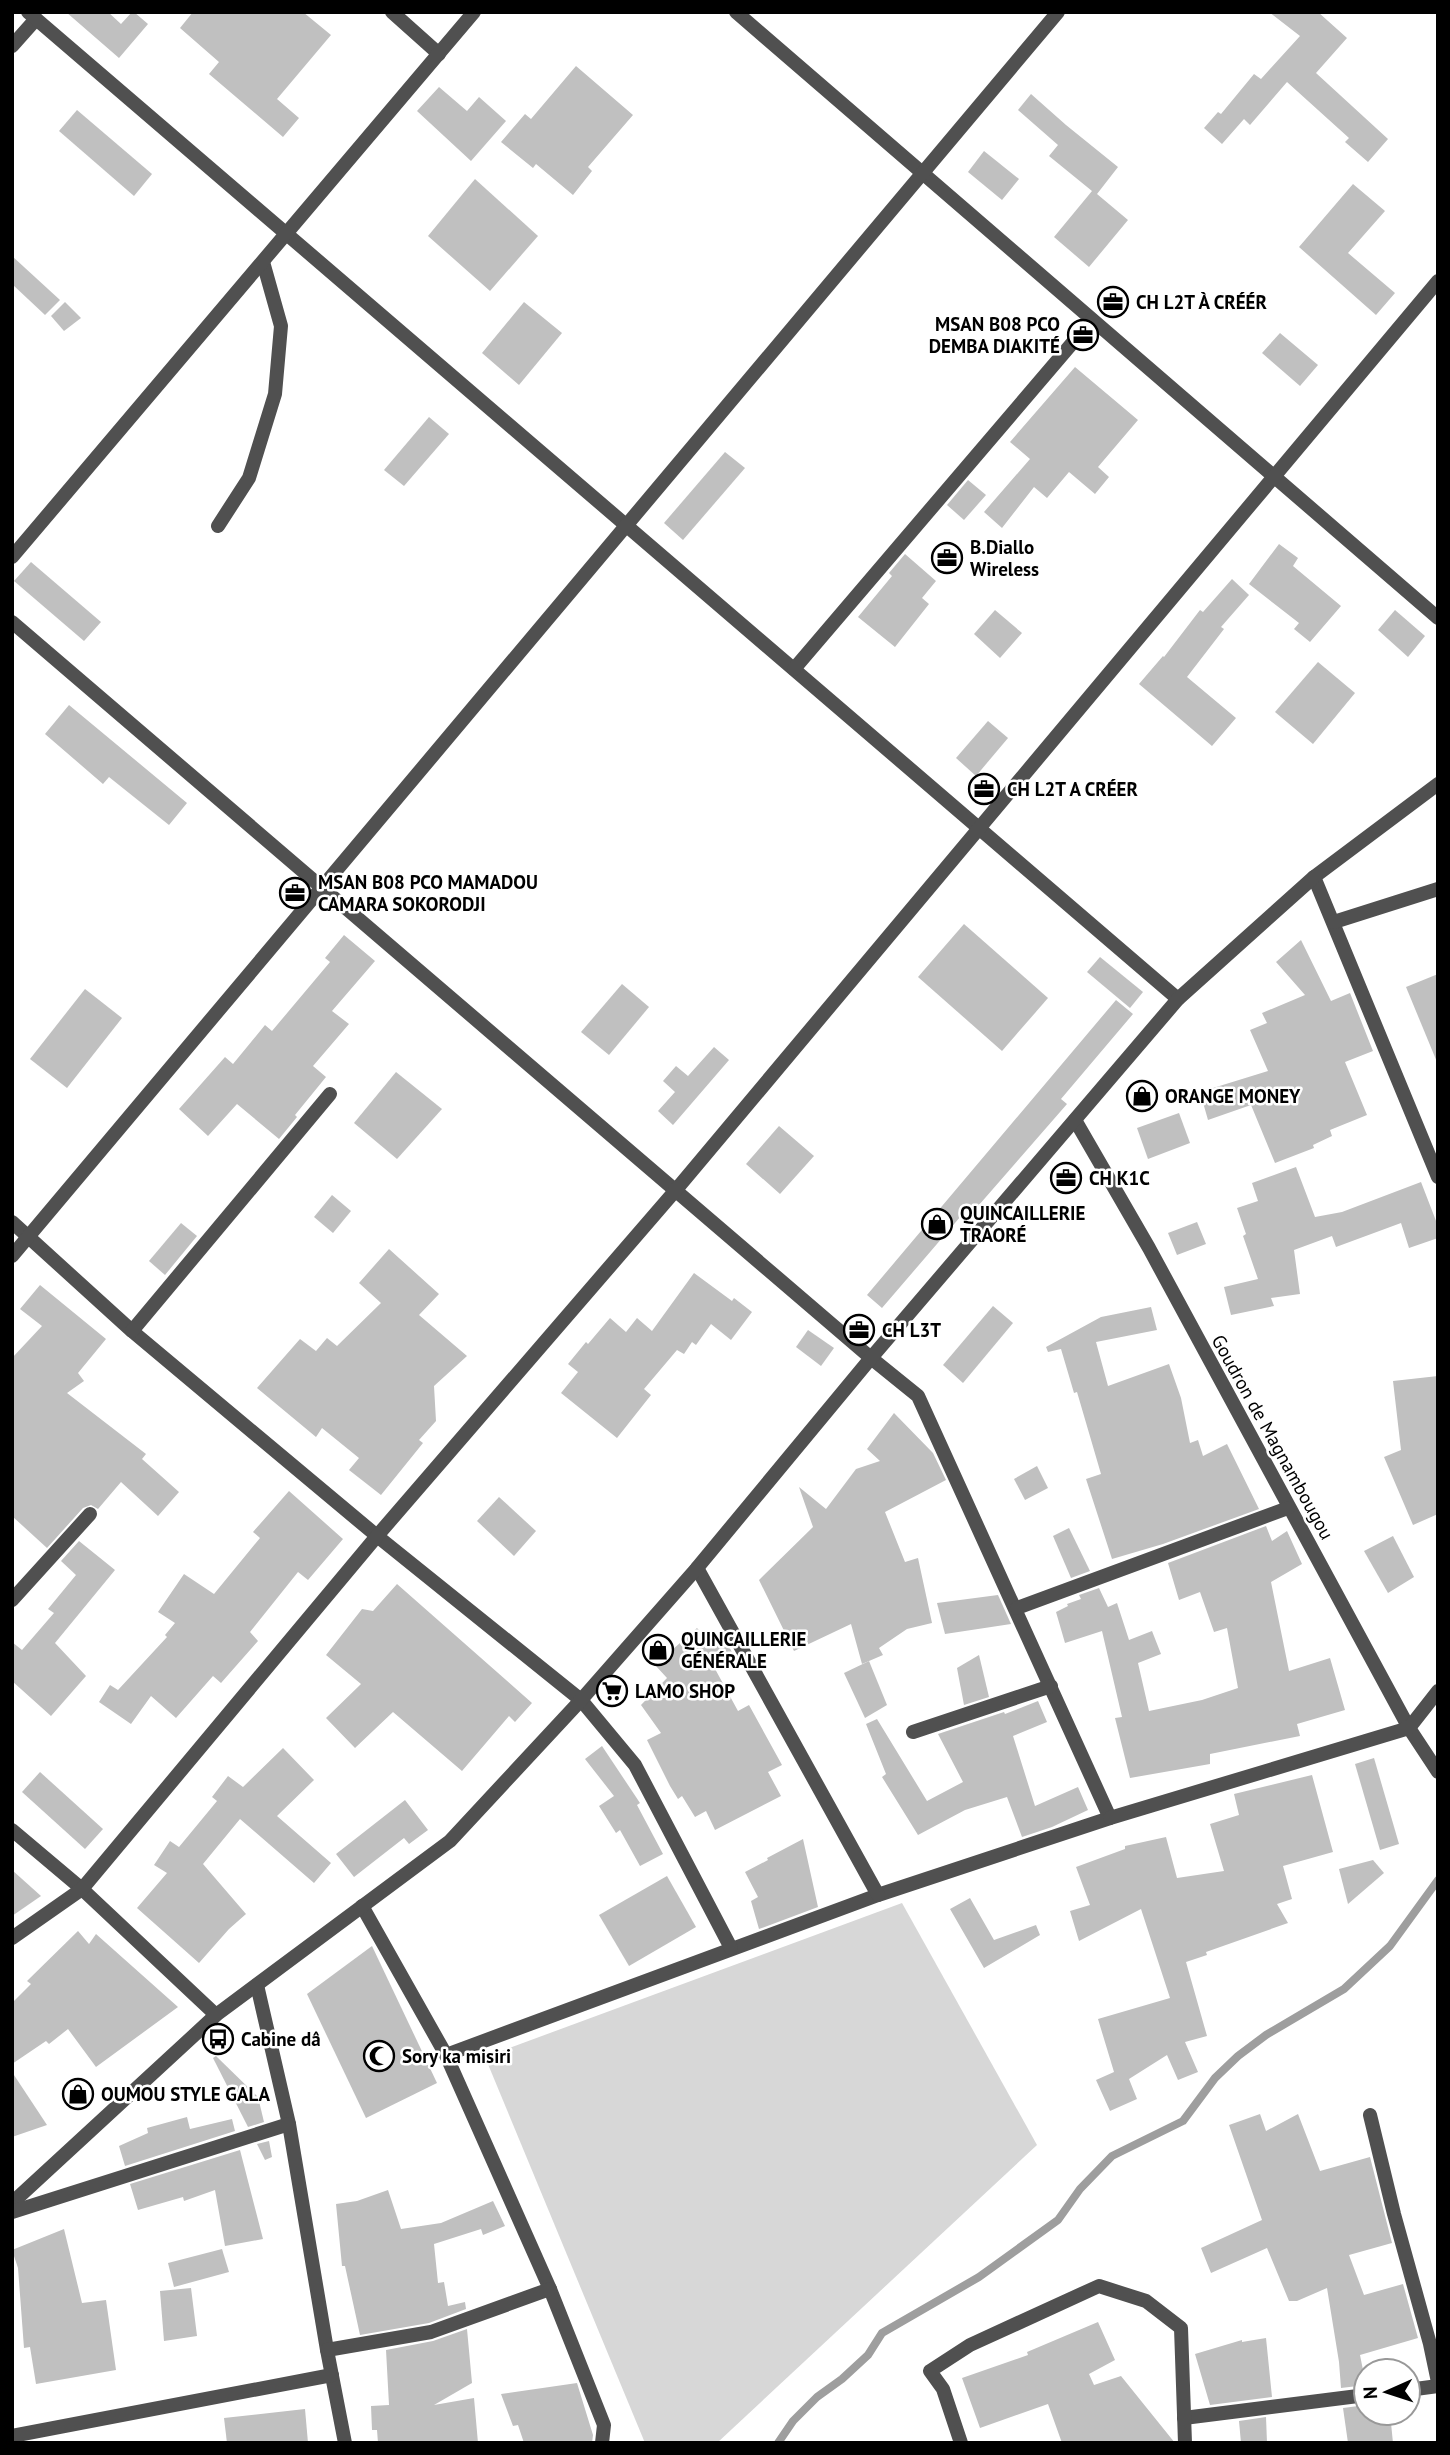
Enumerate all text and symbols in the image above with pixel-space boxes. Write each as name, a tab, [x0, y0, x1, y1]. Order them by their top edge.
office icon: CH L2T À CRÉÉR	[1096, 285, 1130, 319]
place label: CH L2T À CRÉÉR	[1136, 290, 1268, 314]
place label: MSAN B08 PCO DEMBA DIAKITÉ	[929, 312, 1060, 358]
office icon: MSAN B08 PCO DEMBA DIAKITÉ	[1066, 318, 1100, 352]
place label: B.Diallo Wireless	[970, 535, 1039, 581]
office icon: B.Diallo Wireless	[930, 541, 964, 575]
office icon: CH L2T A CRÉER	[967, 772, 1001, 806]
place label: CH L2T A CRÉER	[1007, 777, 1139, 801]
place label: MSAN B08 PCO MAMADOU CAMARA SOKORODJI	[318, 870, 538, 916]
office icon: MSAN B08 PCO MAMADOU CAMARA SOKORODJI	[278, 876, 312, 910]
shop icon: ORANGE MONEY	[1125, 1079, 1159, 1113]
place label: ORANGE MONEY	[1165, 1084, 1301, 1108]
office icon: CH K1C	[1049, 1161, 1083, 1195]
place label: CH K1C	[1089, 1166, 1150, 1190]
place label: QUINCAILLERIE TRAORÉ	[960, 1201, 1086, 1247]
shop icon: QUINCAILLERIE TRAORÉ	[920, 1207, 954, 1241]
office icon: CH L3T	[842, 1313, 876, 1347]
place label: CH L3T	[882, 1318, 941, 1342]
street label: Goudron de Magnambougou	[1207, 1330, 1339, 1544]
place label: QUINCAILLERIE GÉNÉRALE	[681, 1627, 807, 1673]
shop icon: QUINCAILLERIE GÉNÉRALE	[641, 1633, 675, 1667]
supermarket icon: LAMO SHOP	[595, 1674, 629, 1708]
place label: LAMO SHOP	[635, 1679, 735, 1703]
bus stop icon: Cabine dâ	[201, 2022, 235, 2056]
place label: Cabine dâ	[241, 2027, 321, 2051]
mosque icon: Sory ka misiri	[362, 2039, 396, 2073]
place label: Sory ka misiri	[402, 2044, 511, 2068]
shop icon: OUMOU STYLE GALA	[61, 2077, 95, 2111]
place label: OUMOU STYLE GALA	[101, 2082, 270, 2106]
north arrow	[1352, 2357, 1422, 2427]
text: N	[1358, 2386, 1382, 2400]

